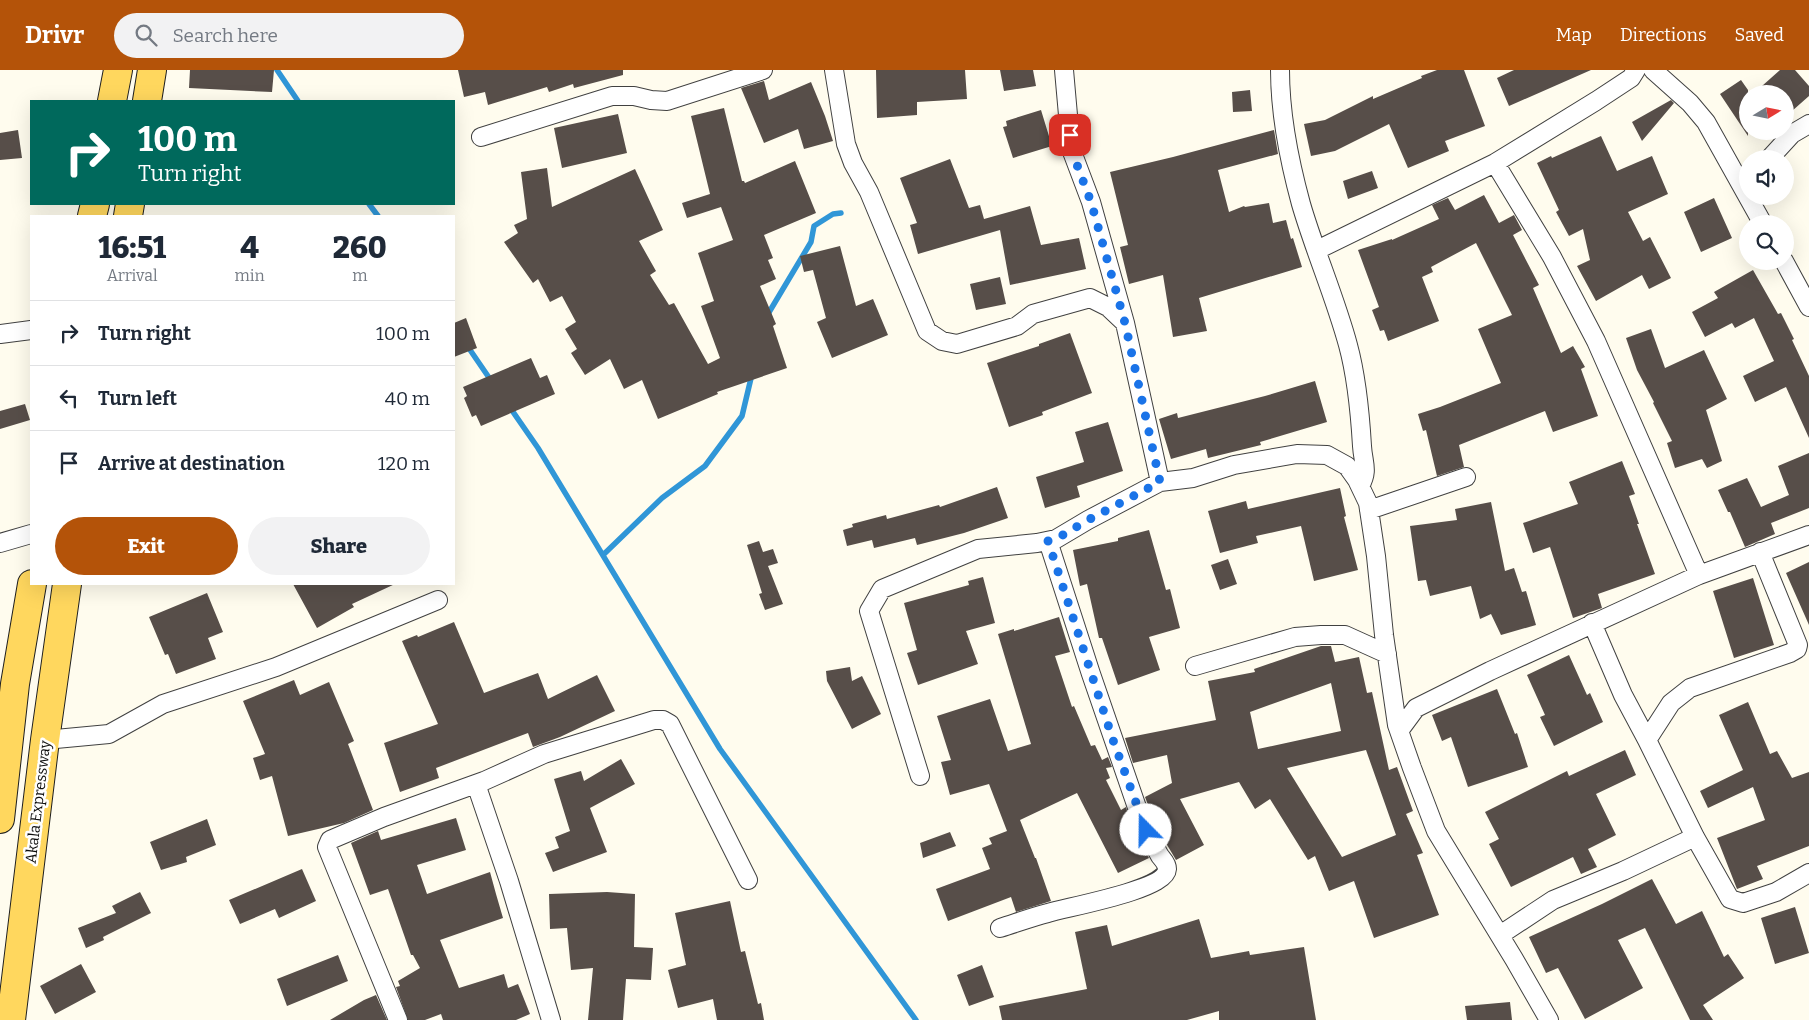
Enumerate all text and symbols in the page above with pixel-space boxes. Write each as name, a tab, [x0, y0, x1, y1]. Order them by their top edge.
search box	[114, 13, 464, 58]
text: Drivr	[25, 21, 84, 49]
icon: search	[132, 21, 160, 49]
text: Search here	[172, 24, 278, 47]
text: Map	[1556, 24, 1592, 46]
text: Directions	[1620, 24, 1707, 46]
text: Saved	[1735, 24, 1784, 46]
north arrow	[1739, 85, 1794, 140]
map controls	[1739, 85, 1794, 270]
pin	[1049, 114, 1091, 156]
text: 100 m	[138, 118, 237, 160]
icon: right	[55, 120, 120, 185]
icon: arrive	[1056, 121, 1084, 149]
button: sound	[1739, 150, 1794, 205]
text: Turn right	[138, 160, 241, 187]
button: search	[1739, 215, 1794, 270]
text: 16:51	[98, 230, 166, 266]
text: 4	[240, 230, 259, 266]
text: 260	[333, 230, 387, 266]
text: Arrival	[107, 266, 158, 285]
text: min	[234, 266, 265, 285]
text: m	[352, 266, 367, 285]
icon: right	[55, 319, 83, 347]
text: Turn right	[98, 322, 191, 345]
text: 100 m	[376, 322, 430, 345]
icon: left	[55, 384, 83, 412]
text: Turn left	[98, 387, 177, 410]
text: 40 m	[385, 387, 430, 410]
icon: arrive	[55, 449, 83, 477]
text: Arrive at destination	[98, 452, 285, 475]
text: 120 m	[378, 452, 430, 475]
button: Exit	[55, 517, 238, 575]
button: Share	[248, 517, 430, 575]
street label: Akala Expressway	[22, 739, 54, 865]
position arrow	[1119, 803, 1171, 855]

